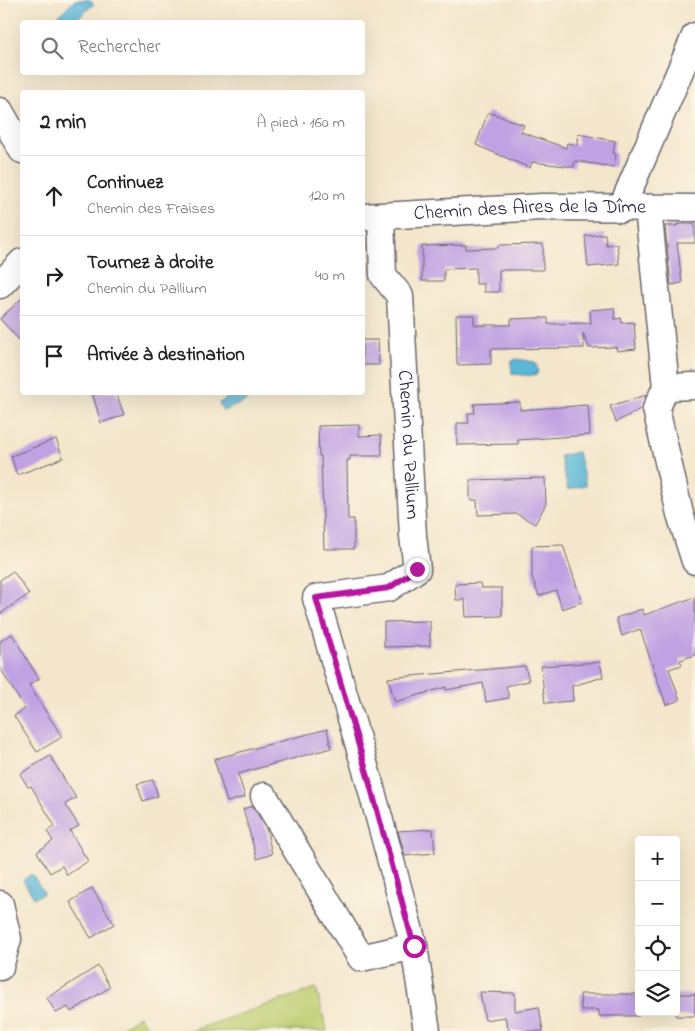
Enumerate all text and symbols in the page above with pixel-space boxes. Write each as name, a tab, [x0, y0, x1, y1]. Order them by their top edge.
search box	[20, 20, 365, 75]
icon: search	[38, 34, 66, 62]
text: Rechercher	[78, 34, 161, 61]
text: 2 min	[40, 108, 86, 138]
text: À pied · 160 m	[257, 111, 345, 135]
text: Continuez	[87, 170, 163, 197]
icon: ahead	[40, 182, 68, 210]
text: 120 m	[309, 184, 345, 208]
street label: Chemin des Aires de la Dîme	[413, 192, 646, 229]
text: Chemin des Fraises	[87, 197, 215, 221]
text: Tournez à droite	[87, 250, 213, 277]
icon: right	[40, 262, 68, 290]
text: 40 m	[315, 264, 345, 288]
text: Chemin du Pallium	[87, 277, 207, 301]
icon: arrive	[40, 342, 68, 370]
text: Arrivée à destination	[87, 342, 245, 369]
street label: Chemin du Pallium	[390, 369, 427, 520]
route end	[406, 558, 429, 581]
map controls	[635, 836, 680, 1016]
button: +	[635, 836, 680, 881]
button: −	[635, 881, 680, 926]
button: locate	[635, 926, 680, 971]
route start	[403, 935, 426, 958]
button: layers	[635, 971, 680, 1016]

